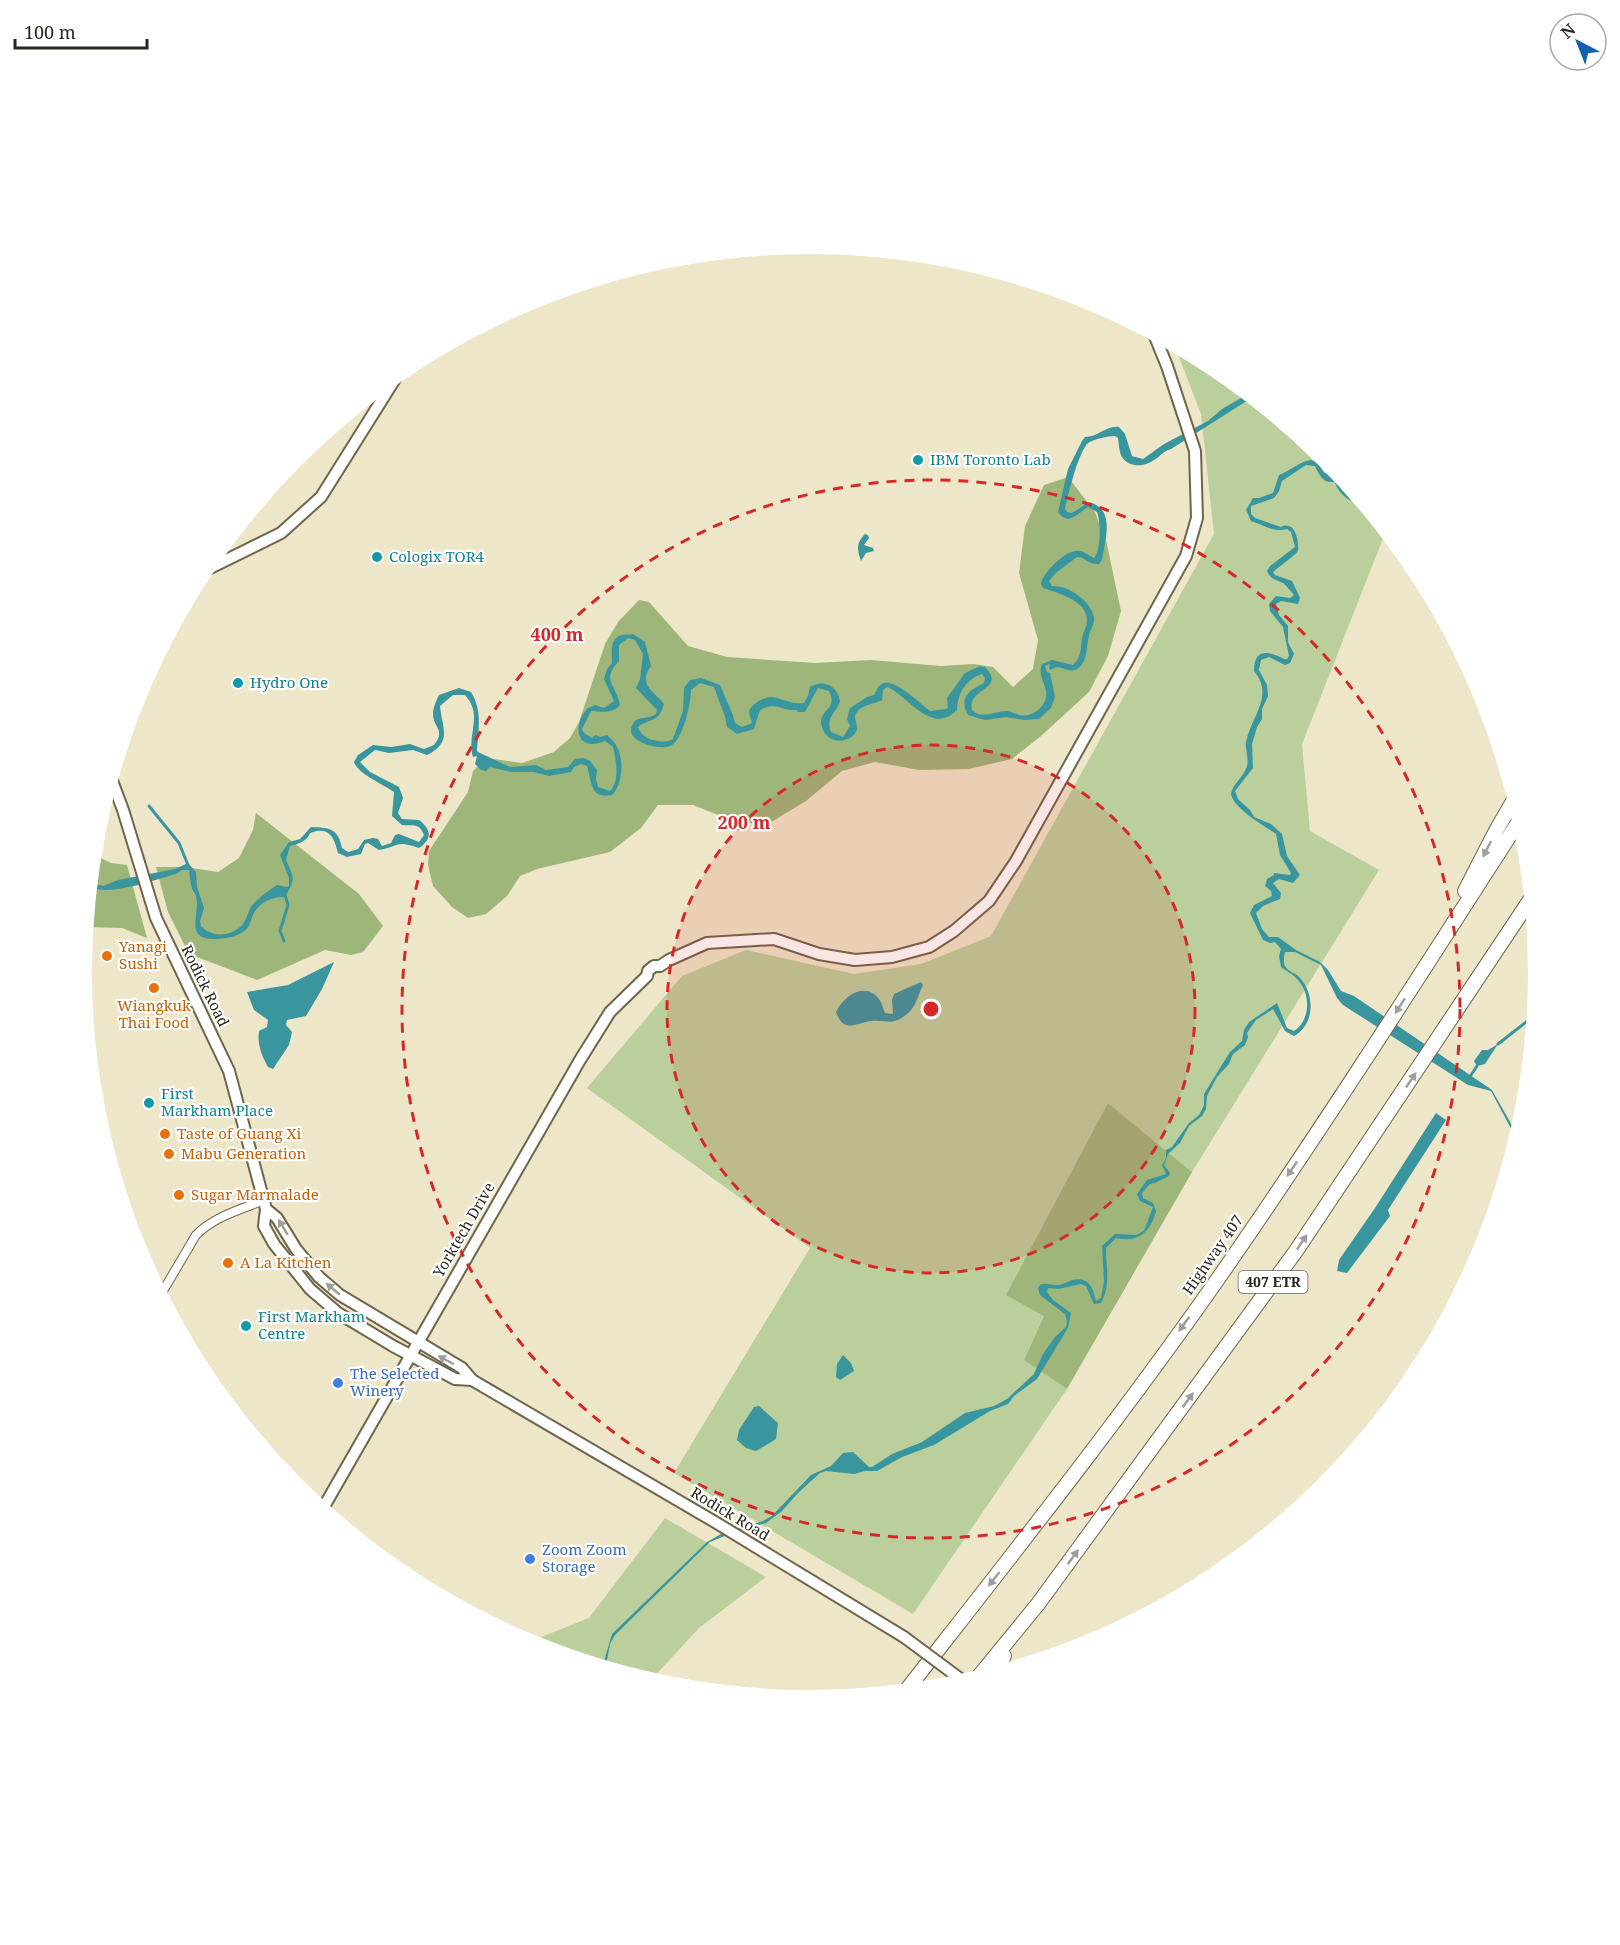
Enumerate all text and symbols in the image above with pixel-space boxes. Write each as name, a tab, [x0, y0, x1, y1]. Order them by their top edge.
scale bar	[15, 12, 147, 50]
north arrow	[1548, 12, 1608, 72]
text: N	[1556, 18, 1580, 43]
text: 100 m	[24, 20, 76, 44]
place label: IBM Toronto Lab	[930, 449, 1051, 469]
marker: IBM Toronto Lab	[911, 453, 925, 467]
place label: Cologix TOR4	[389, 546, 484, 566]
marker: Cologix TOR4	[370, 550, 384, 564]
text: 400 m	[531, 622, 584, 646]
place label: Hydro One	[250, 672, 328, 692]
marker: Hydro One	[231, 676, 245, 690]
text: 200 m	[718, 810, 771, 834]
one-way arrow	[1482, 840, 1491, 857]
place label: Yanagi Sushi	[118, 936, 167, 973]
street label: Rodick Road	[177, 941, 234, 1030]
marker: Yanagi Sushi	[100, 949, 114, 963]
marker: Wiangkuk Thai Food	[147, 981, 161, 995]
place label: Wiangkuk Thai Food	[117, 995, 191, 1032]
one-way arrow	[1395, 998, 1406, 1014]
centre of rings	[921, 999, 941, 1019]
one-way arrow	[1405, 1072, 1416, 1088]
place label: First Markham Place	[161, 1083, 273, 1120]
marker: First Markham Place	[142, 1096, 156, 1110]
place label: Taste of Guang Xi	[177, 1123, 301, 1143]
marker: Taste of Guang Xi	[158, 1127, 172, 1141]
place label: Mabu Generation	[181, 1143, 307, 1163]
marker: Mabu Generation	[162, 1147, 176, 1161]
one-way arrow	[1287, 1160, 1298, 1177]
street label: Yorktech Drive	[427, 1178, 498, 1281]
place label: Sugar Marmalade	[191, 1184, 319, 1204]
marker: Sugar Marmalade	[172, 1188, 186, 1202]
street label: Highway 407	[1177, 1211, 1247, 1298]
one-way arrow	[278, 1218, 288, 1235]
one-way arrow	[1296, 1234, 1308, 1250]
place label: A La Kitchen	[240, 1252, 332, 1272]
marker: A La Kitchen	[221, 1256, 235, 1270]
road number: 407 ETR	[1238, 1271, 1308, 1293]
one-way arrow	[325, 1283, 341, 1296]
place label: First Markham Centre	[258, 1306, 365, 1343]
one-way arrow	[1179, 1317, 1191, 1332]
marker: First Markham Centre	[239, 1319, 253, 1333]
one-way arrow	[437, 1355, 454, 1365]
place label: The Selected Winery	[350, 1363, 439, 1400]
marker: The Selected Winery	[331, 1376, 345, 1390]
one-way arrow	[1182, 1392, 1194, 1408]
street label: Rodick Road	[687, 1482, 774, 1545]
place label: Zoom Zoom Storage	[542, 1539, 627, 1576]
one-way arrow	[1066, 1550, 1078, 1565]
marker: Zoom Zoom Storage	[523, 1552, 537, 1566]
one-way arrow	[988, 1571, 1000, 1586]

